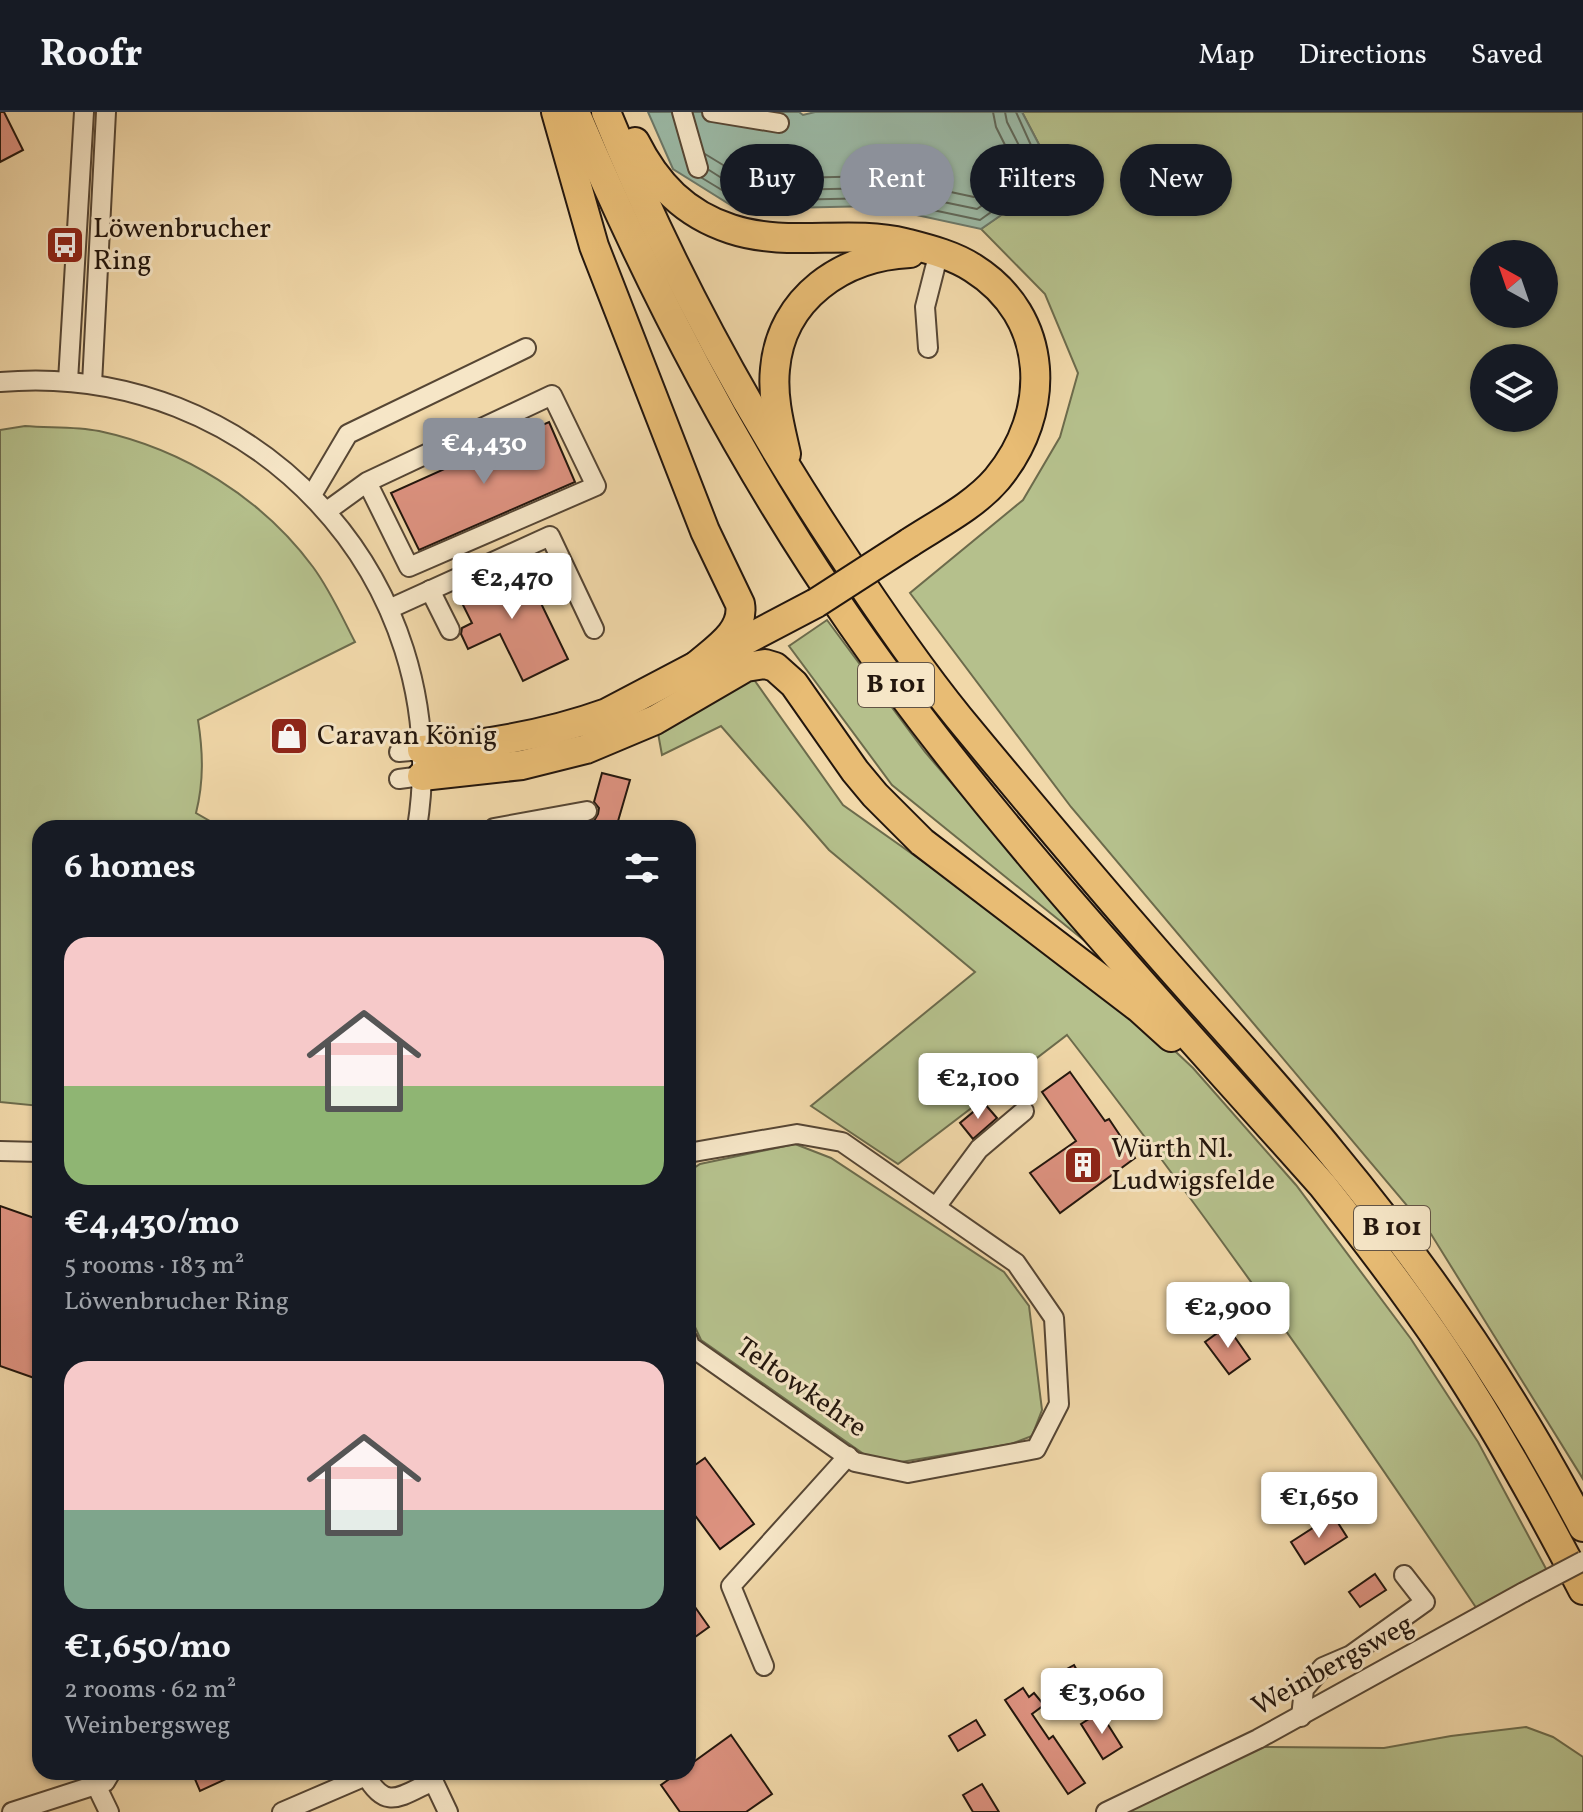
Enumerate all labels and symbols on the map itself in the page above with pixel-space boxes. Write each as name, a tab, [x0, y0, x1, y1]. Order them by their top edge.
place label: Löwenbrucher Ring	[93, 210, 271, 281]
bus stop icon: Löwenbrucher Ring	[44, 224, 86, 266]
north arrow	[1470, 240, 1558, 328]
pin: €4,430	[419, 418, 549, 486]
pin: €2,470	[447, 553, 577, 621]
road number: B 101	[858, 663, 934, 707]
shop icon: Caravan König	[268, 715, 310, 757]
place label: Caravan König	[317, 717, 497, 756]
pin: €2,100	[913, 1053, 1043, 1121]
place label: Würth Nl. Ludwigsfelde	[1111, 1130, 1275, 1201]
building icon: Würth Nl. Ludwigsfelde	[1062, 1144, 1104, 1186]
road number: B 101	[1354, 1206, 1430, 1250]
pin: €2,900	[1163, 1282, 1293, 1350]
street label: Teltowkehre	[728, 1329, 874, 1447]
pin: €1,650	[1254, 1472, 1384, 1540]
street label: Weinbergsweg	[1245, 1605, 1421, 1727]
pin: €3,060	[1037, 1668, 1167, 1736]

